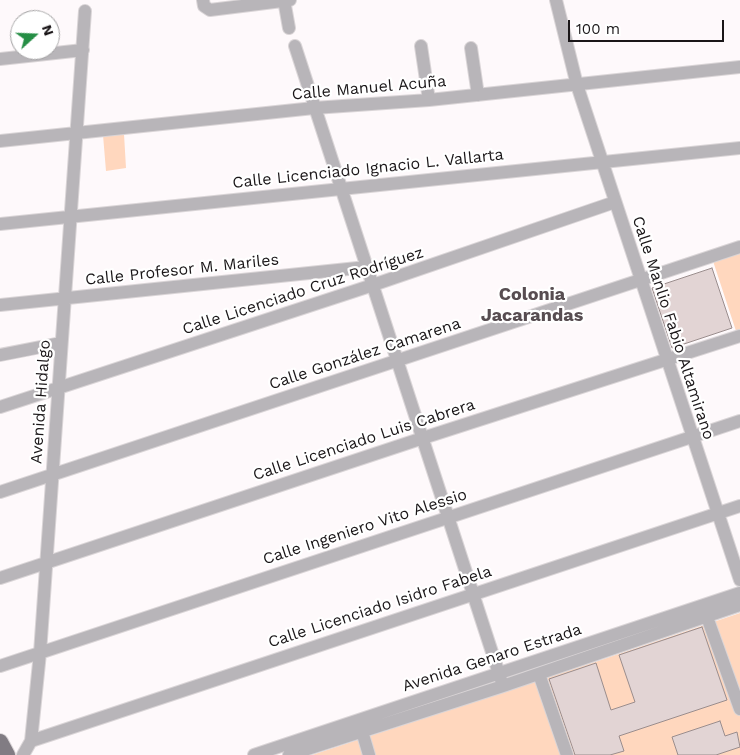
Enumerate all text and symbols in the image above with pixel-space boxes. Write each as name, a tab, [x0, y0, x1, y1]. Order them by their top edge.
north arrow	[10, 10, 60, 60]
scale bar	[570, 10, 726, 42]
text: 100 m	[576, 20, 620, 38]
text: N	[39, 23, 57, 38]
street label: Calle Manuel Acuña	[291, 72, 447, 104]
street label: Calle Licenciado Ignacio L. Vallarta	[231, 145, 505, 193]
street label: Calle Manlio Fabio Altamirano	[628, 214, 718, 442]
street label: Calle Licenciado Cruz Rodríguez	[180, 243, 426, 339]
street label: Calle Profesor M. Mariles	[84, 250, 280, 290]
district label: Colonia Jacarandas	[481, 284, 583, 326]
street label: Calle González Camarena	[267, 314, 463, 394]
street label: Avenida Hidalgo	[27, 339, 55, 465]
street label: Calle Licenciado Luis Cabrera	[251, 395, 477, 485]
street label: Calle Ingeniero Vito Alessio	[261, 485, 469, 569]
street label: Calle Licenciado Isidro Fabela	[266, 562, 494, 652]
street label: Avenida Genaro Estrada	[400, 620, 584, 696]

